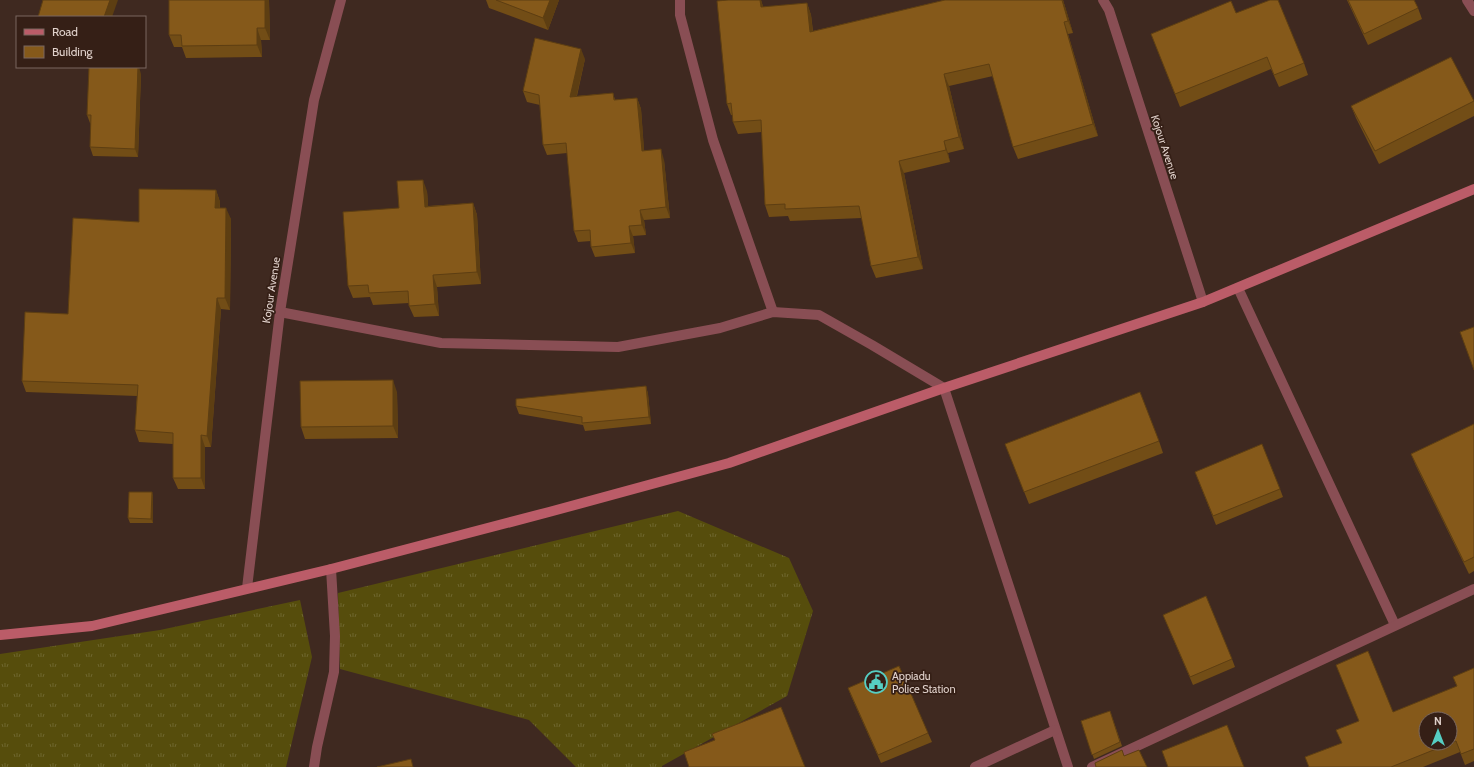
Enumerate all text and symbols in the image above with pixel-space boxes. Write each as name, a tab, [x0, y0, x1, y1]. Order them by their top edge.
legend	[16, 16, 146, 68]
text: Road	[52, 24, 78, 39]
text: Building	[52, 44, 94, 59]
street label: Kojour Avenue	[1148, 113, 1182, 181]
street label: Kojour Avenue	[259, 256, 283, 324]
public building icon: Appiadu Police Station	[863, 669, 889, 695]
place label: Appiadu Police Station	[892, 669, 956, 696]
north arrow	[1418, 711, 1458, 751]
text: N	[1434, 714, 1442, 728]

